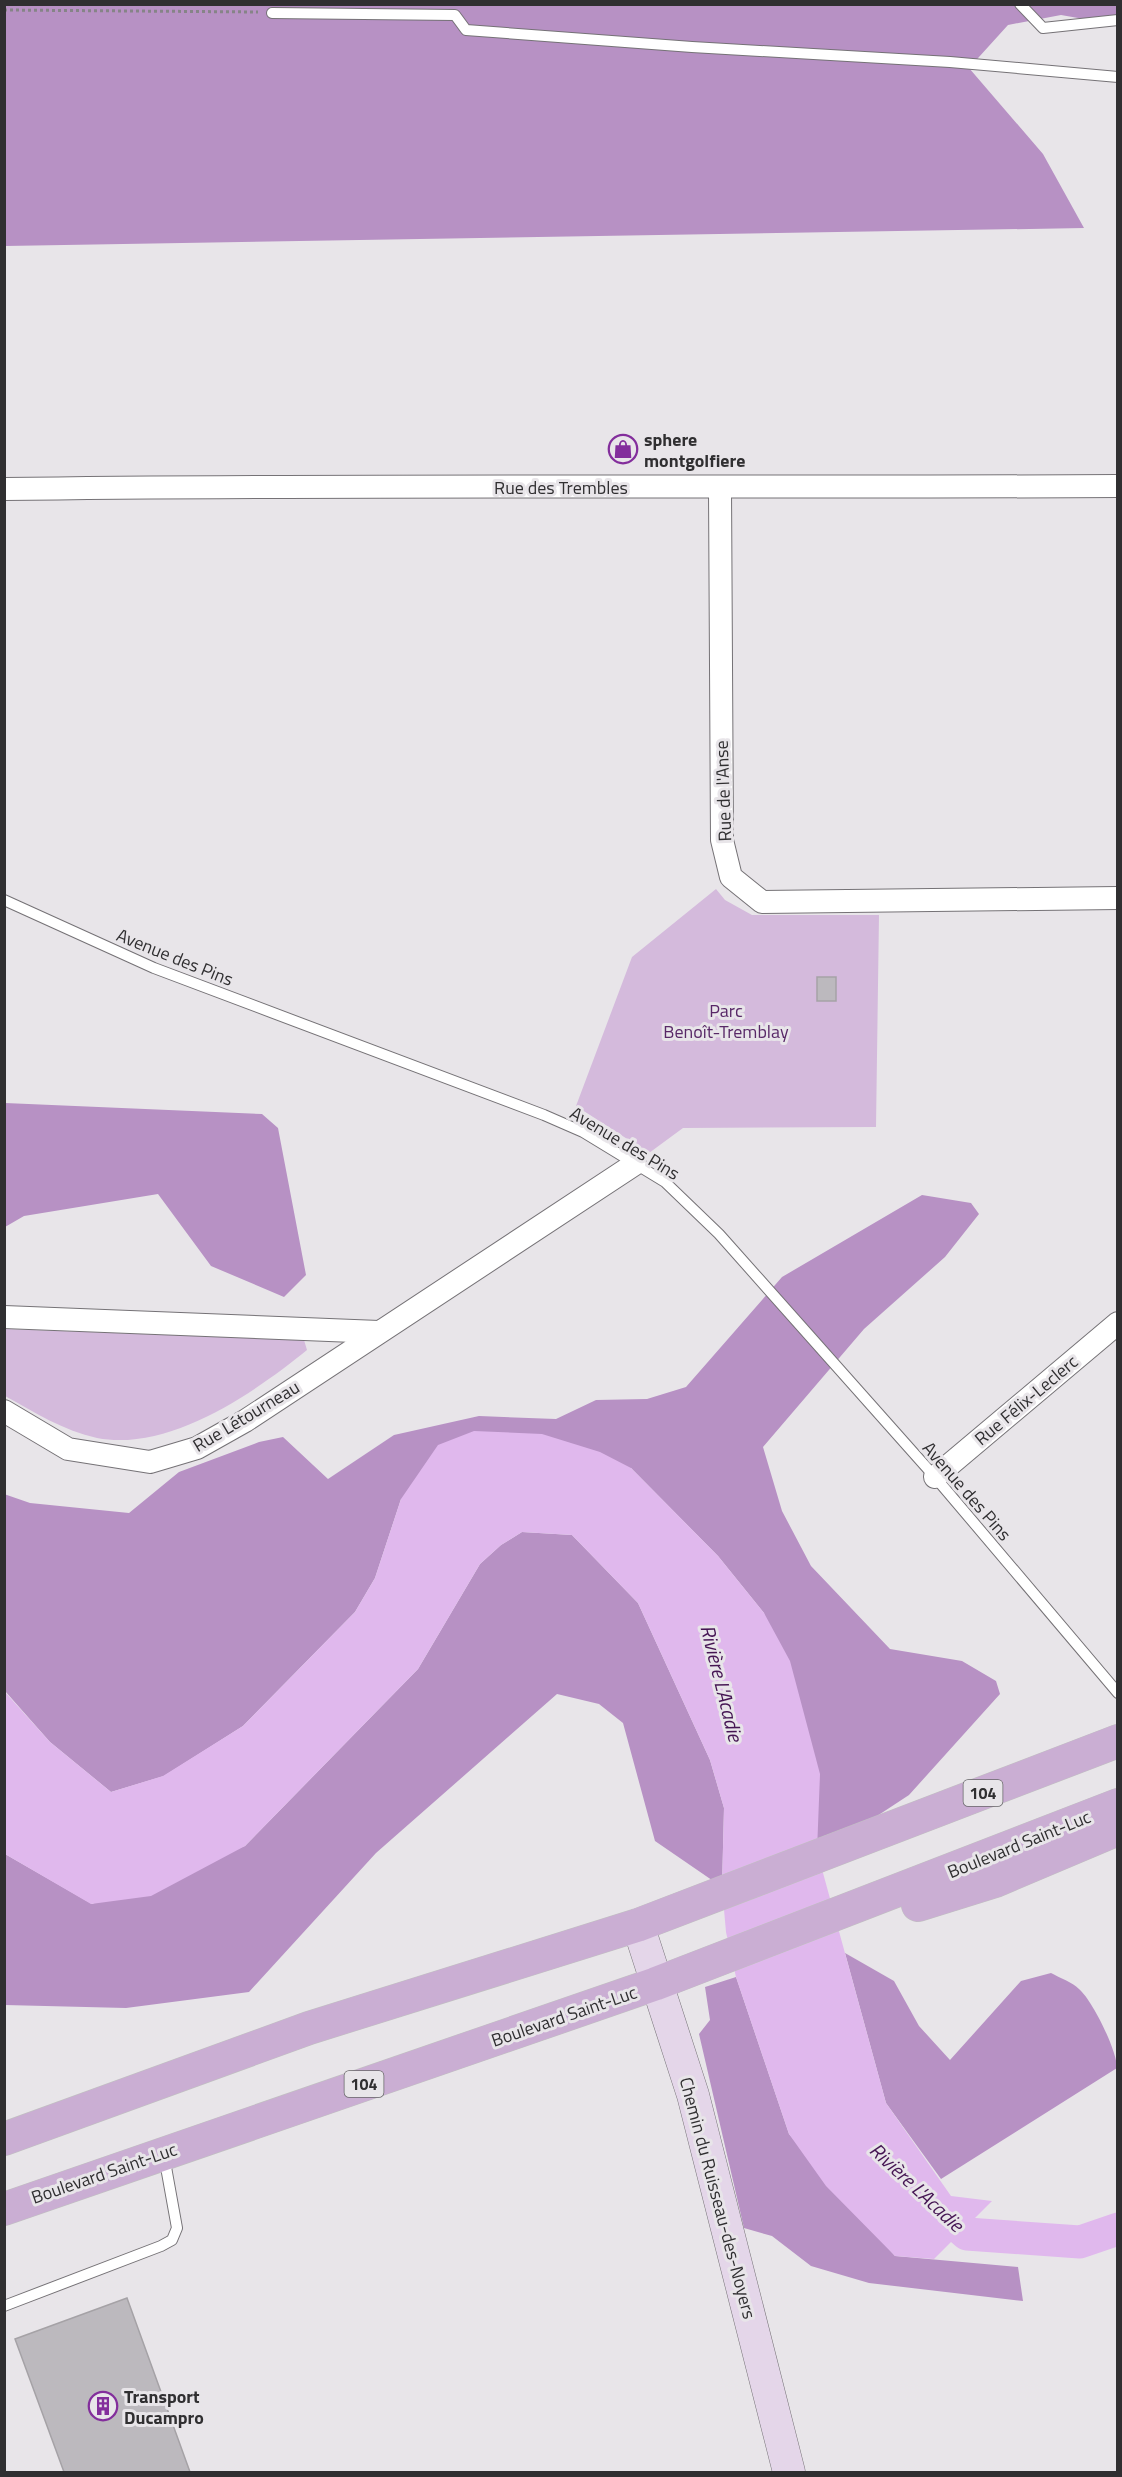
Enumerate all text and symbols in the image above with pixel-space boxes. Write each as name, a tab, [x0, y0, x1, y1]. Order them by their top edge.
place label: sphere montgolfiere	[644, 426, 745, 474]
shop icon: sphere montgolfiere	[607, 433, 639, 465]
street label: Rue des Trembles	[494, 474, 628, 501]
street label: Rue de l'Anse	[708, 740, 738, 842]
street label: Avenue des Pins	[113, 921, 237, 993]
park label: Parc Benoît-Tremblay	[663, 997, 789, 1045]
street label: Avenue des Pins	[565, 1100, 685, 1186]
street label: Rue Félix-Leclerc	[968, 1348, 1084, 1451]
street label: Rue Létourneau	[188, 1373, 304, 1459]
street label: Avenue des Pins	[916, 1435, 1018, 1547]
water label: Rivière L'Acadie	[693, 1621, 752, 1746]
road number: 104	[964, 1780, 1002, 1806]
street label: Boulevard Saint-Luc	[943, 1803, 1095, 1885]
street label: Boulevard Saint-Luc	[488, 1978, 641, 2054]
road number: 104	[344, 2071, 384, 2097]
street label: Chemin du Ruisseau-des-Noyers	[673, 2074, 763, 2322]
street label: Boulevard Saint-Luc	[28, 2135, 181, 2211]
water label: Rivière L'Acadie	[863, 2135, 972, 2240]
place label: Transport Ducampro	[124, 2383, 204, 2431]
building icon: Transport Ducampro	[87, 2390, 119, 2422]

